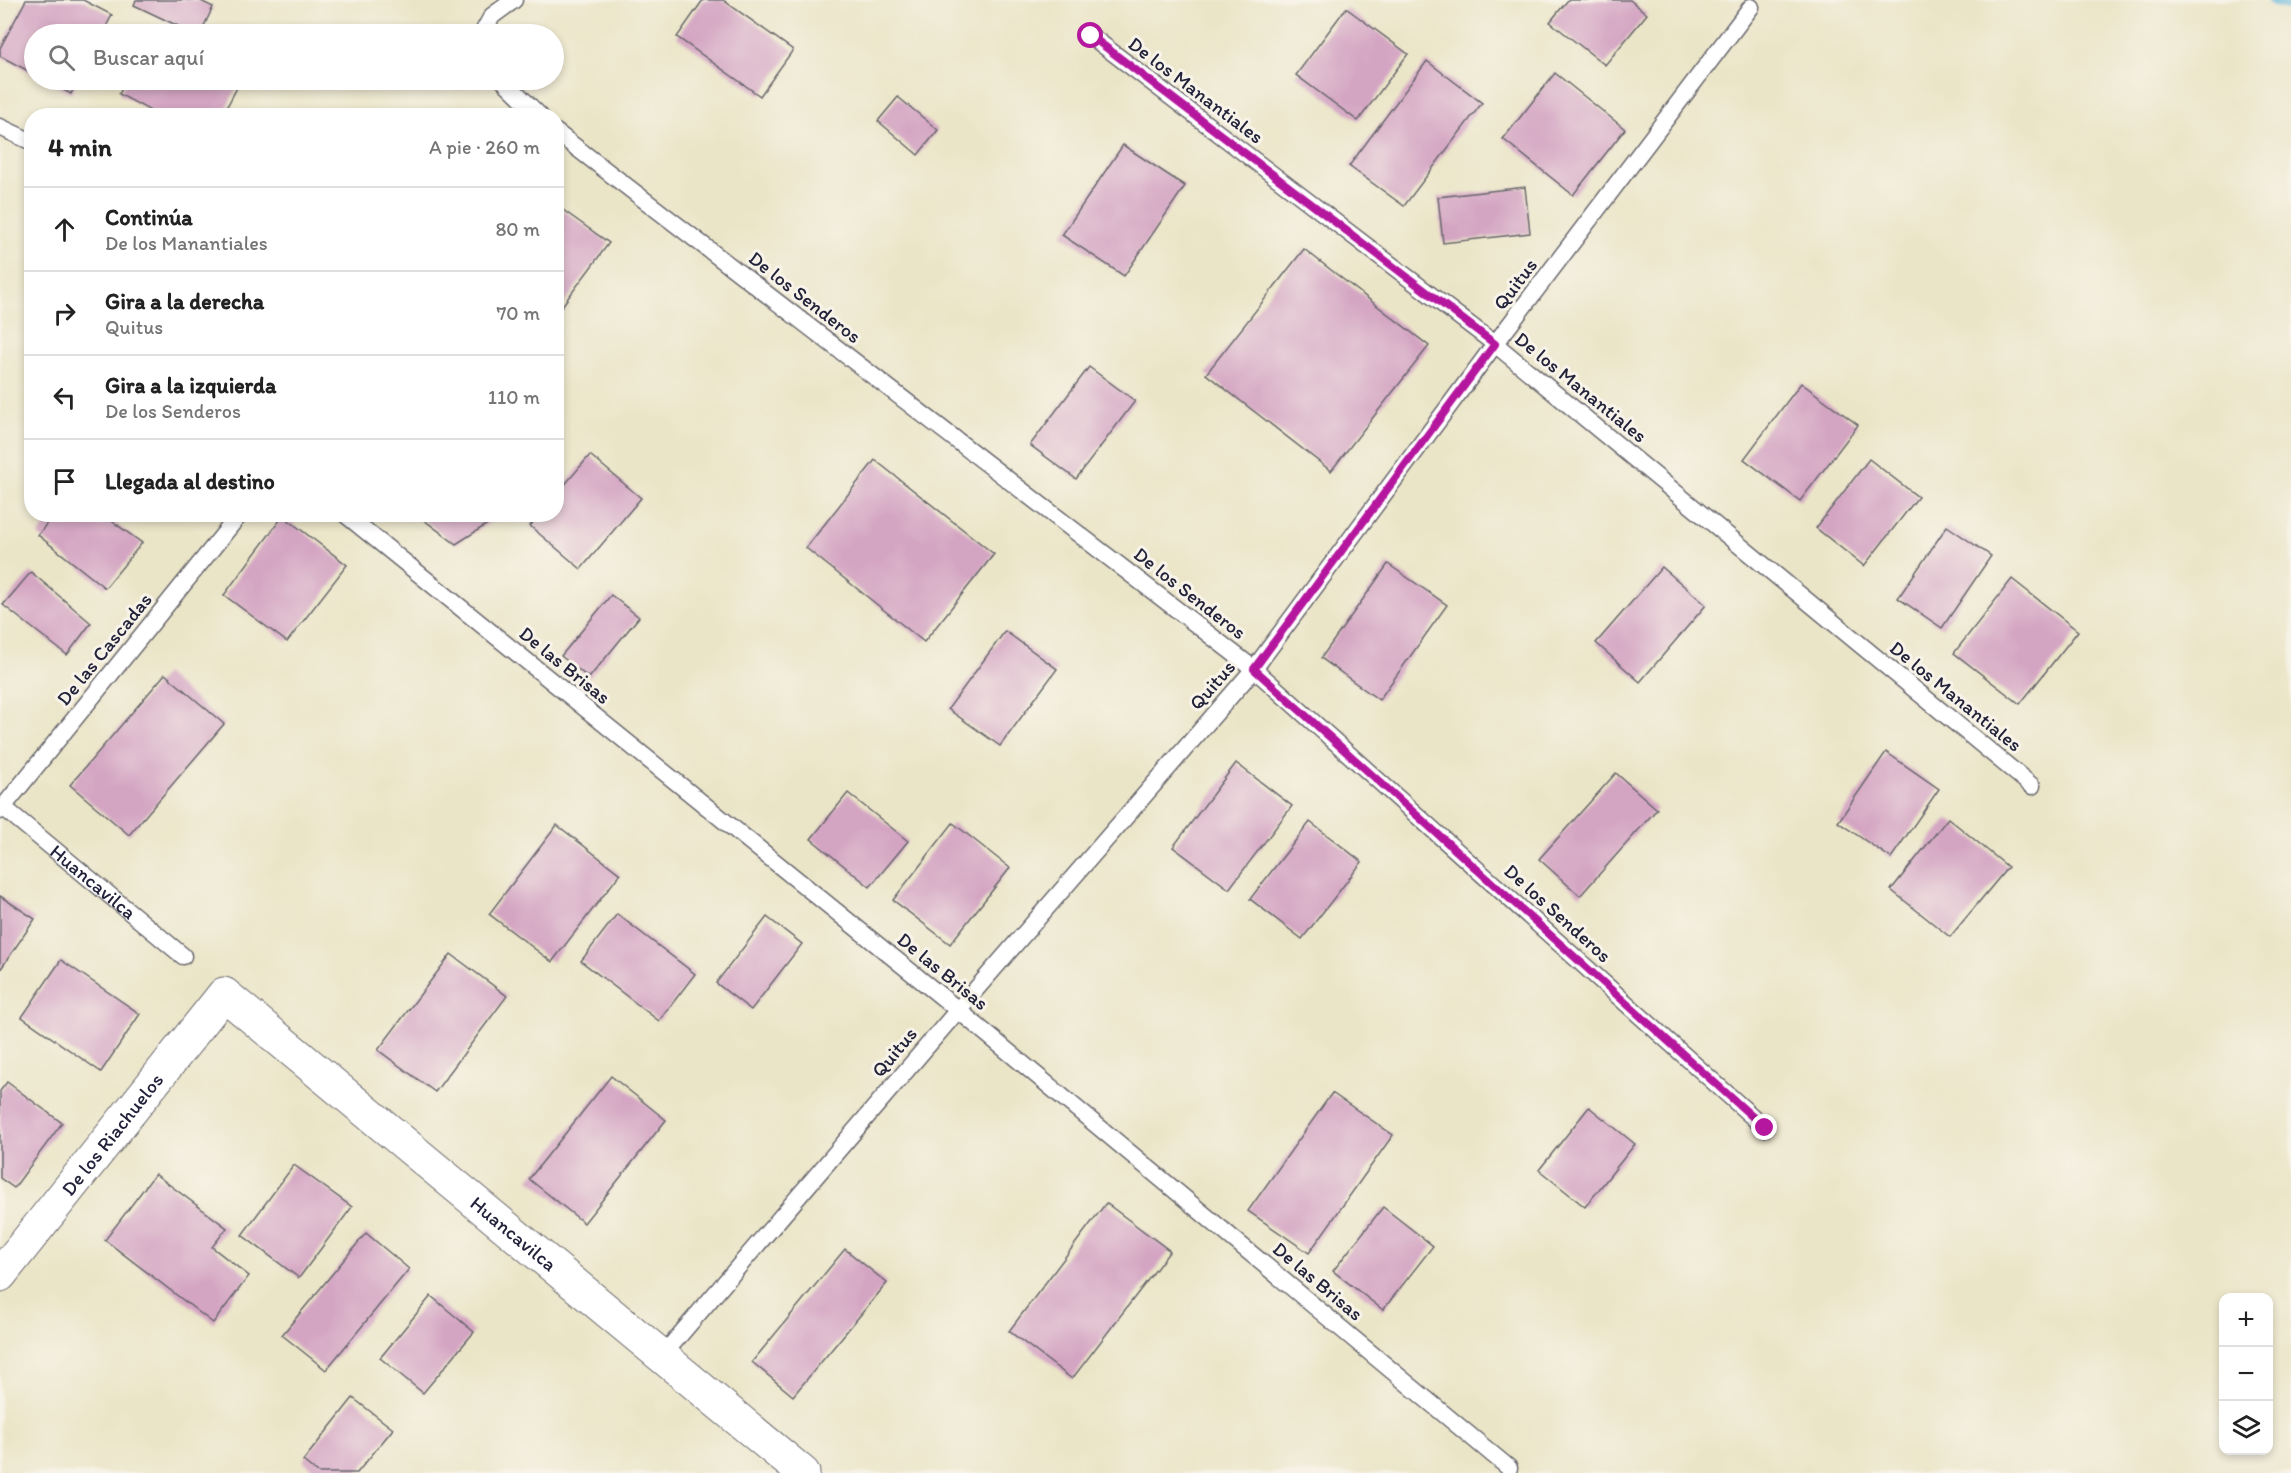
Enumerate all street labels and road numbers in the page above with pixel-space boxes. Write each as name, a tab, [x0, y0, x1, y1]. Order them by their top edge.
street label: De los Manantiales	[1124, 31, 1268, 149]
street label: De los Senderos	[744, 246, 866, 348]
street label: Quitus	[1488, 253, 1542, 314]
street label: De los Manantiales	[1510, 326, 1652, 448]
street label: De los Senderos	[1129, 542, 1251, 644]
street label: De las Cascadas	[51, 588, 157, 710]
street label: De las Brisas	[515, 621, 616, 709]
street label: De los Manantiales	[1885, 635, 2027, 757]
street label: Quitus	[1184, 655, 1240, 715]
street label: Huancavilca	[45, 839, 141, 924]
street label: De los Senderos	[1499, 859, 1617, 967]
street label: De las Brisas	[893, 927, 994, 1015]
street label: Quitus	[866, 1022, 922, 1082]
street label: De los Riachuelos	[56, 1068, 168, 1200]
street label: Huancavilca	[465, 1191, 561, 1276]
street label: De las Brisas	[1268, 1236, 1368, 1326]

